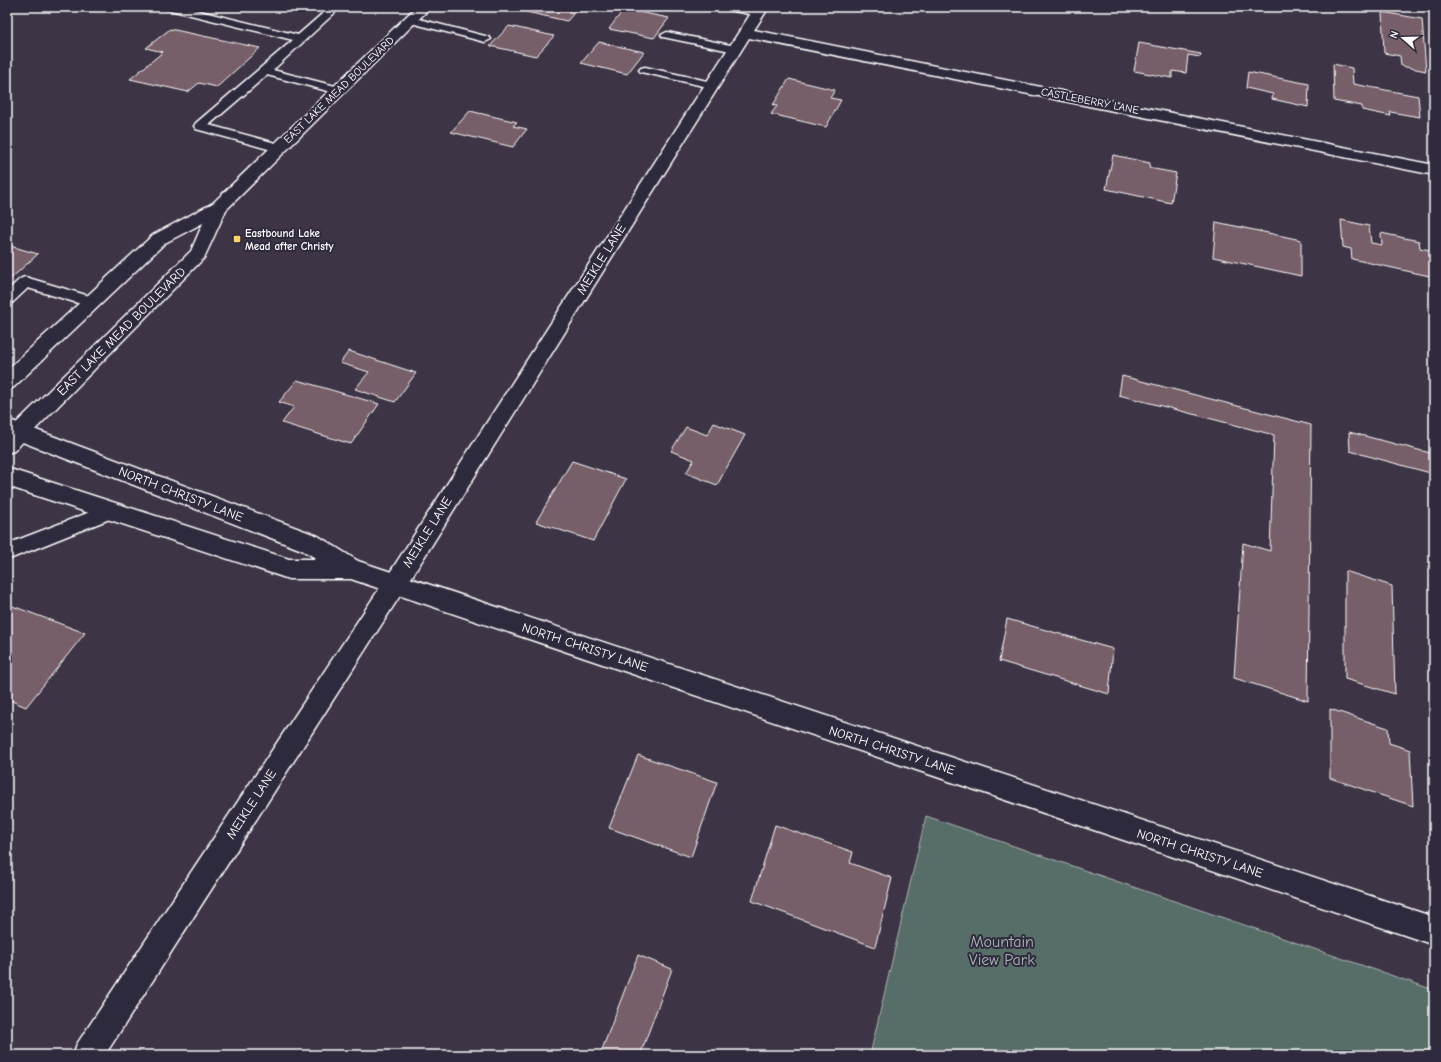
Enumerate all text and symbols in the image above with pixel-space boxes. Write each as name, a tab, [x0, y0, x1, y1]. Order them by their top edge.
north arrow	[1383, 18, 1423, 58]
text: N	[1387, 29, 1401, 40]
street label: EAST LAKE MEAD BOULEVARD	[281, 34, 397, 146]
street label: CASTLEBERRY LANE	[1040, 85, 1140, 117]
street label: MEIKLE LANE	[573, 221, 629, 297]
place label: Eastbound Lake Mead after Christy	[245, 227, 334, 253]
marker: Eastbound Lake Mead after Christy	[232, 234, 242, 244]
street label: EAST LAKE MEAD BOULEVARD	[54, 264, 188, 398]
street label: NORTH CHRISTY LANE	[117, 463, 245, 525]
street label: MEIKLE LANE	[399, 494, 455, 570]
street label: NORTH CHRISTY LANE	[520, 619, 650, 675]
street label: NORTH CHRISTY LANE	[827, 722, 957, 778]
street label: MEIKLE LANE	[223, 766, 279, 842]
street label: NORTH CHRISTY LANE	[1135, 825, 1265, 881]
park label: Mountain View Park	[969, 933, 1035, 969]

